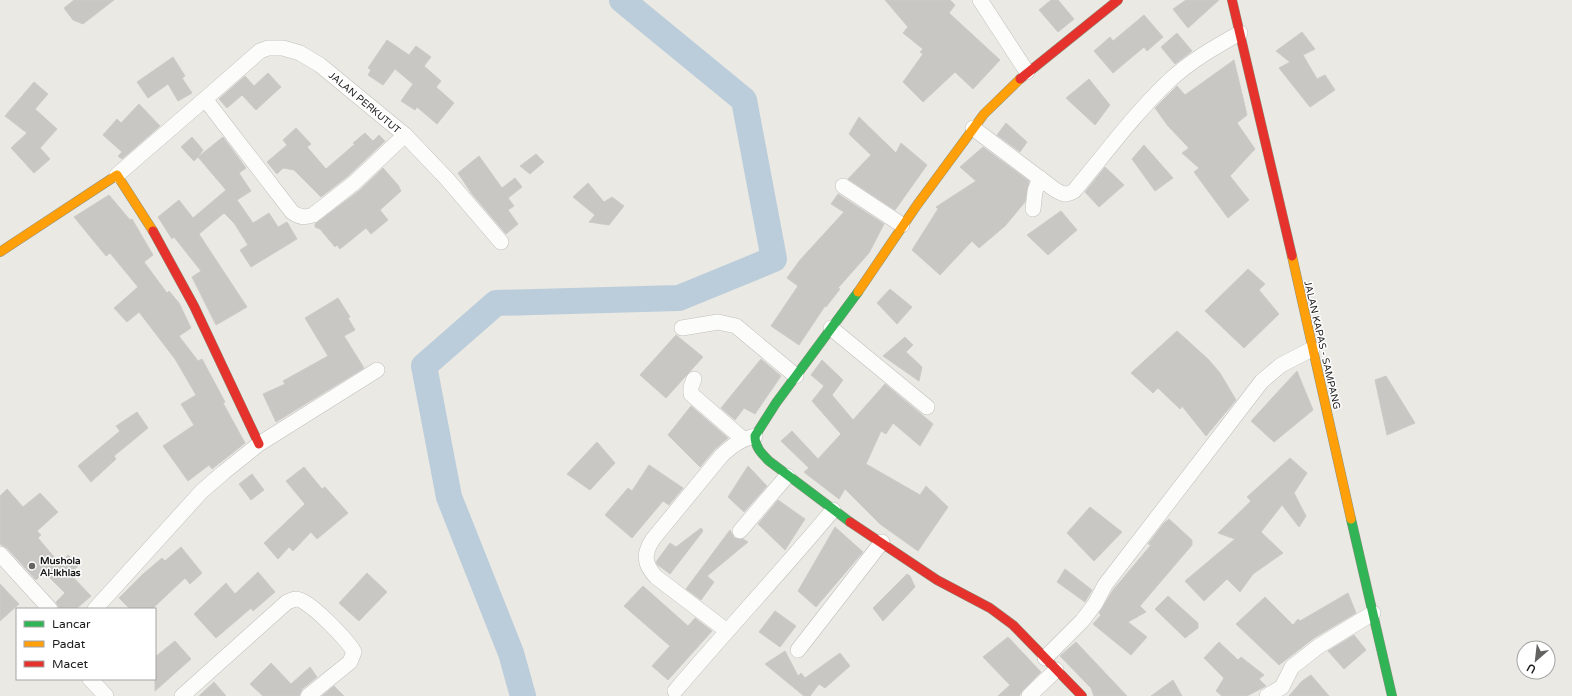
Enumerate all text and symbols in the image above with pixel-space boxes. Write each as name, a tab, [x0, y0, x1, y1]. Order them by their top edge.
street label: JALAN PERKUTUT	[326, 69, 403, 136]
street label: JALAN KAPAS - SAMPANG	[1301, 280, 1343, 411]
place label: Mushola Al-Ikhlas	[40, 555, 81, 579]
marker: Mushola Al-Ikhlas	[27, 561, 37, 571]
legend	[16, 608, 156, 680]
text: Lancar	[52, 617, 91, 631]
text: Padat	[52, 637, 86, 651]
north arrow	[1516, 640, 1556, 680]
text: Macet	[52, 657, 88, 671]
text: U	[1525, 661, 1538, 676]

